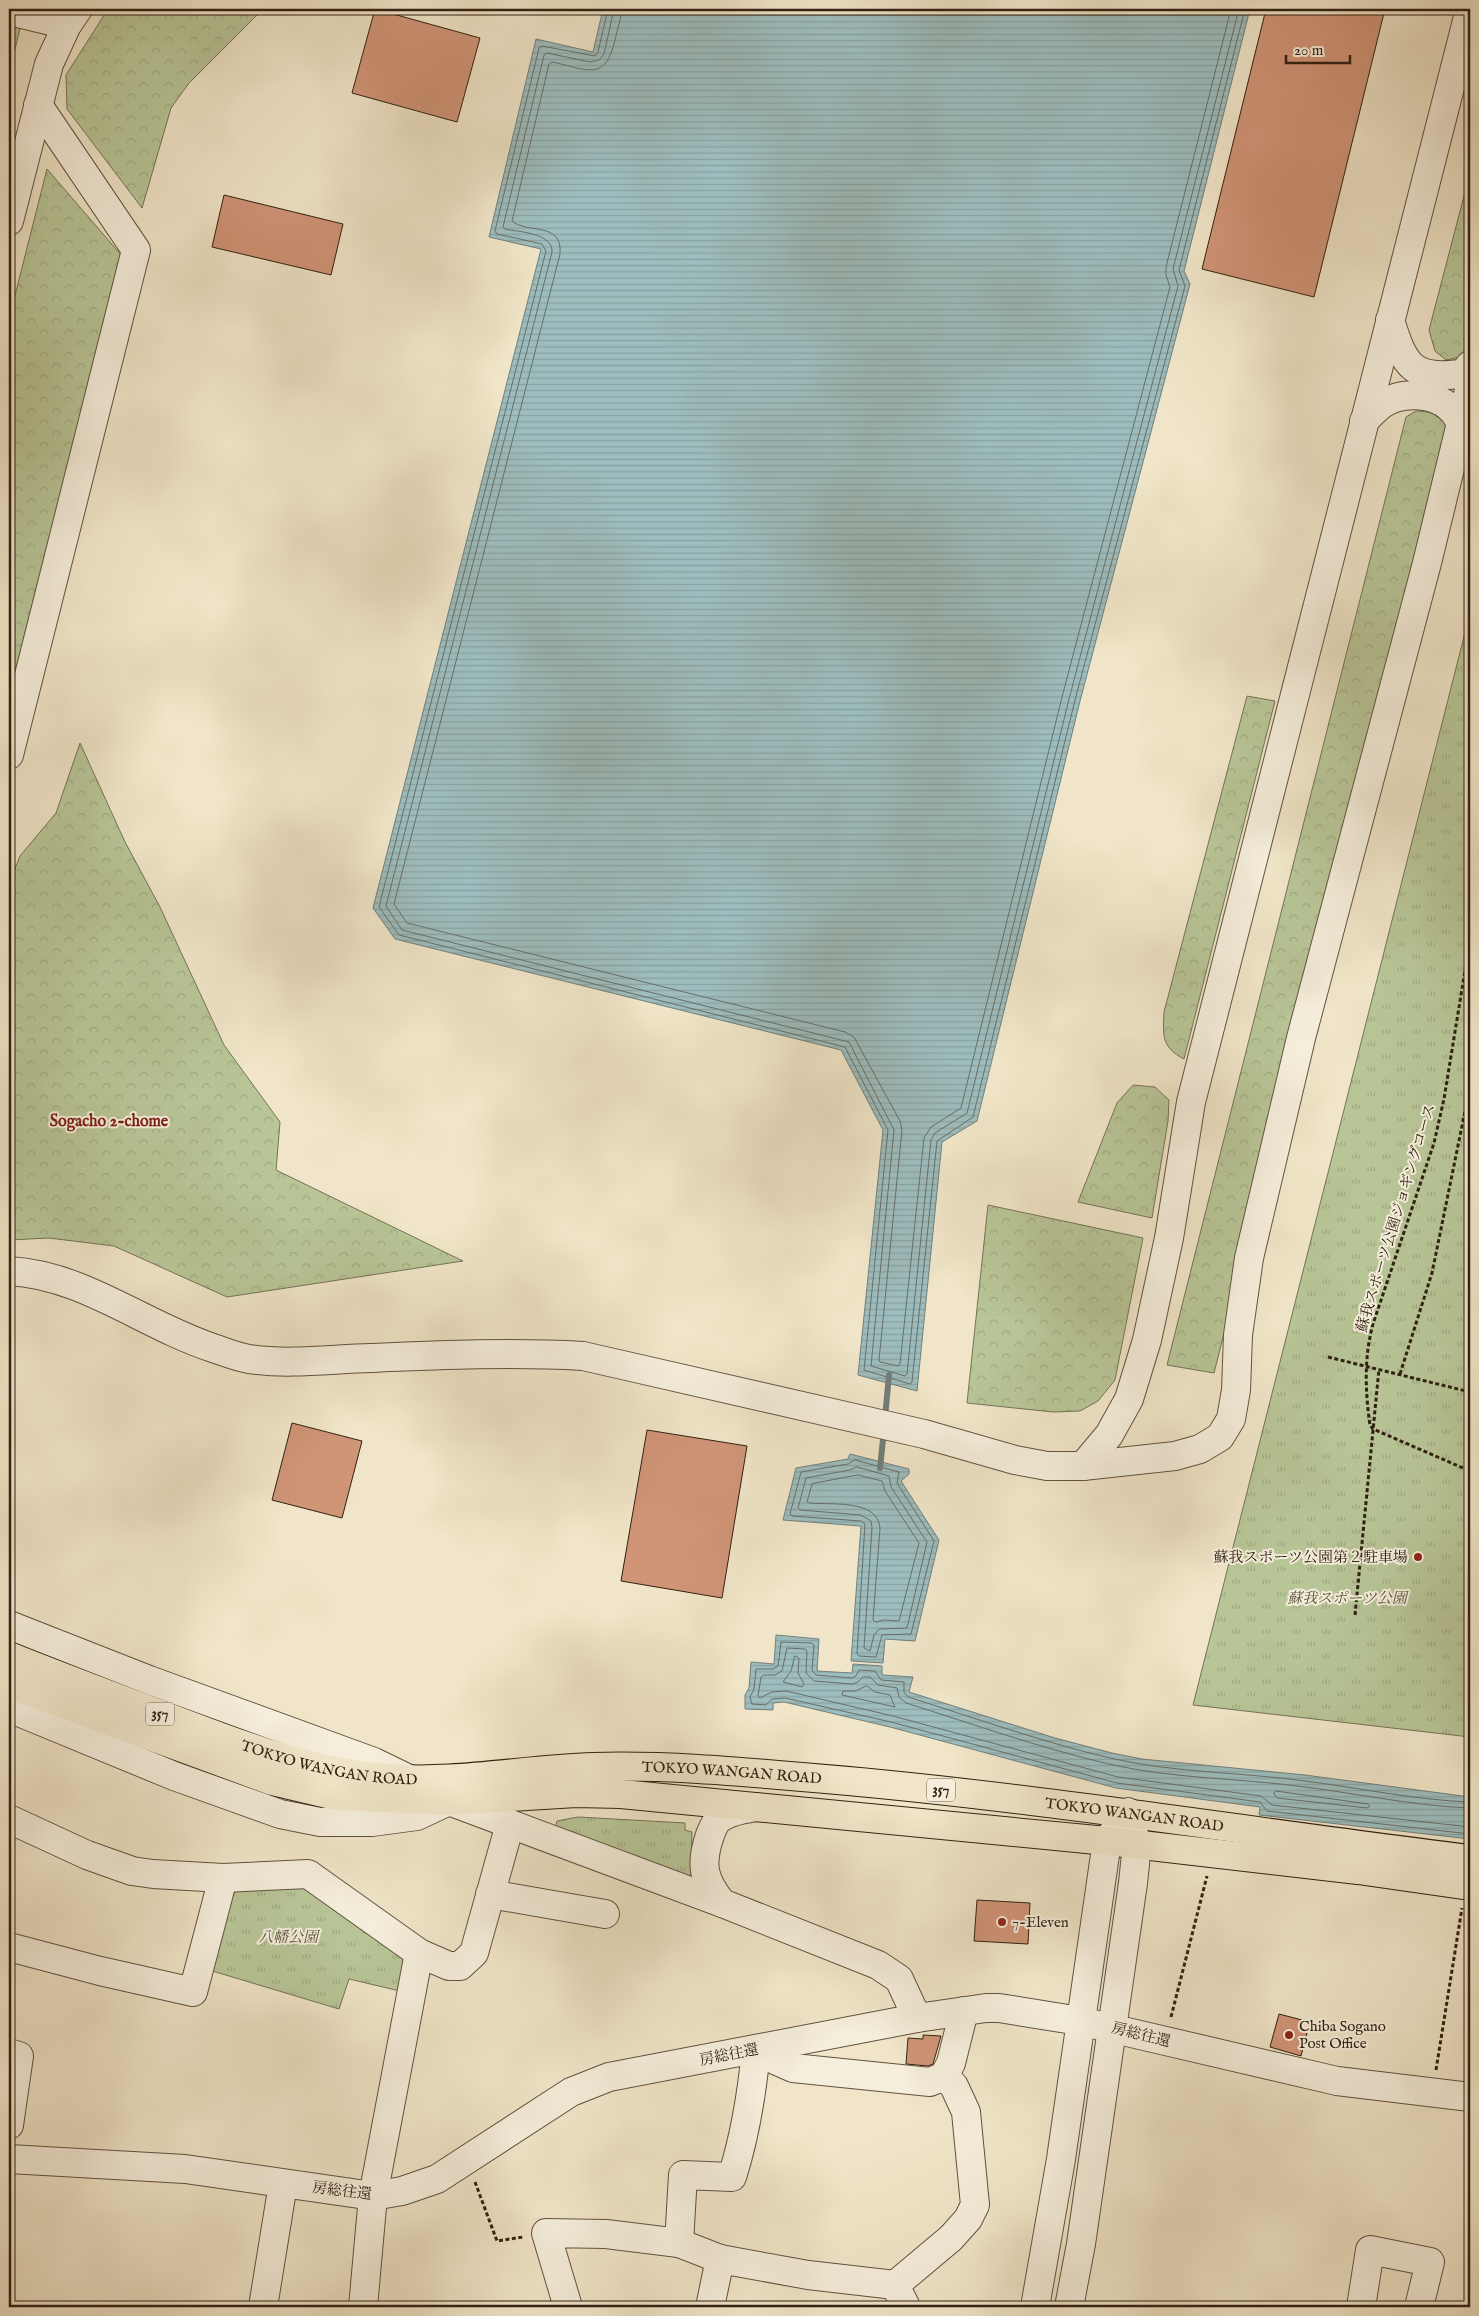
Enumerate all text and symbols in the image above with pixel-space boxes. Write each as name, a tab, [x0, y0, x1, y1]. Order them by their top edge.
scale bar	[1286, 32, 1350, 64]
text: 20 m	[1294, 41, 1324, 60]
street label: 蘇我スポーツ公園ジョギングコース	[1352, 1102, 1440, 1334]
district label: Sogacho 2-chome	[50, 1112, 169, 1132]
place label: 蘇我スポーツ公園第２駐車場	[1214, 1548, 1408, 1567]
marker: 蘇我スポーツ公園第２駐車場	[1412, 1551, 1424, 1563]
park label: 蘇我スポーツ公園	[1287, 1589, 1410, 1608]
road number: 357	[146, 1702, 174, 1726]
street label: TOKYO WANGAN ROAD	[239, 1736, 418, 1789]
street label: TOKYO WANGAN ROAD	[642, 1757, 822, 1788]
road number: 357	[927, 1778, 955, 1802]
street label: TOKYO WANGAN ROAD	[1044, 1793, 1225, 1836]
place label: 7-Eleven	[1012, 1913, 1069, 1932]
marker: 7-Eleven	[996, 1916, 1008, 1928]
park label: 八幡公園	[258, 1928, 321, 1947]
place label: Chiba Sogano Post Office	[1299, 2017, 1386, 2053]
street label: 房総往還	[1110, 2019, 1172, 2051]
marker: Chiba Sogano Post Office	[1283, 2029, 1295, 2041]
street label: 房総往還	[698, 2040, 760, 2070]
street label: 房総往還	[311, 2178, 373, 2204]

